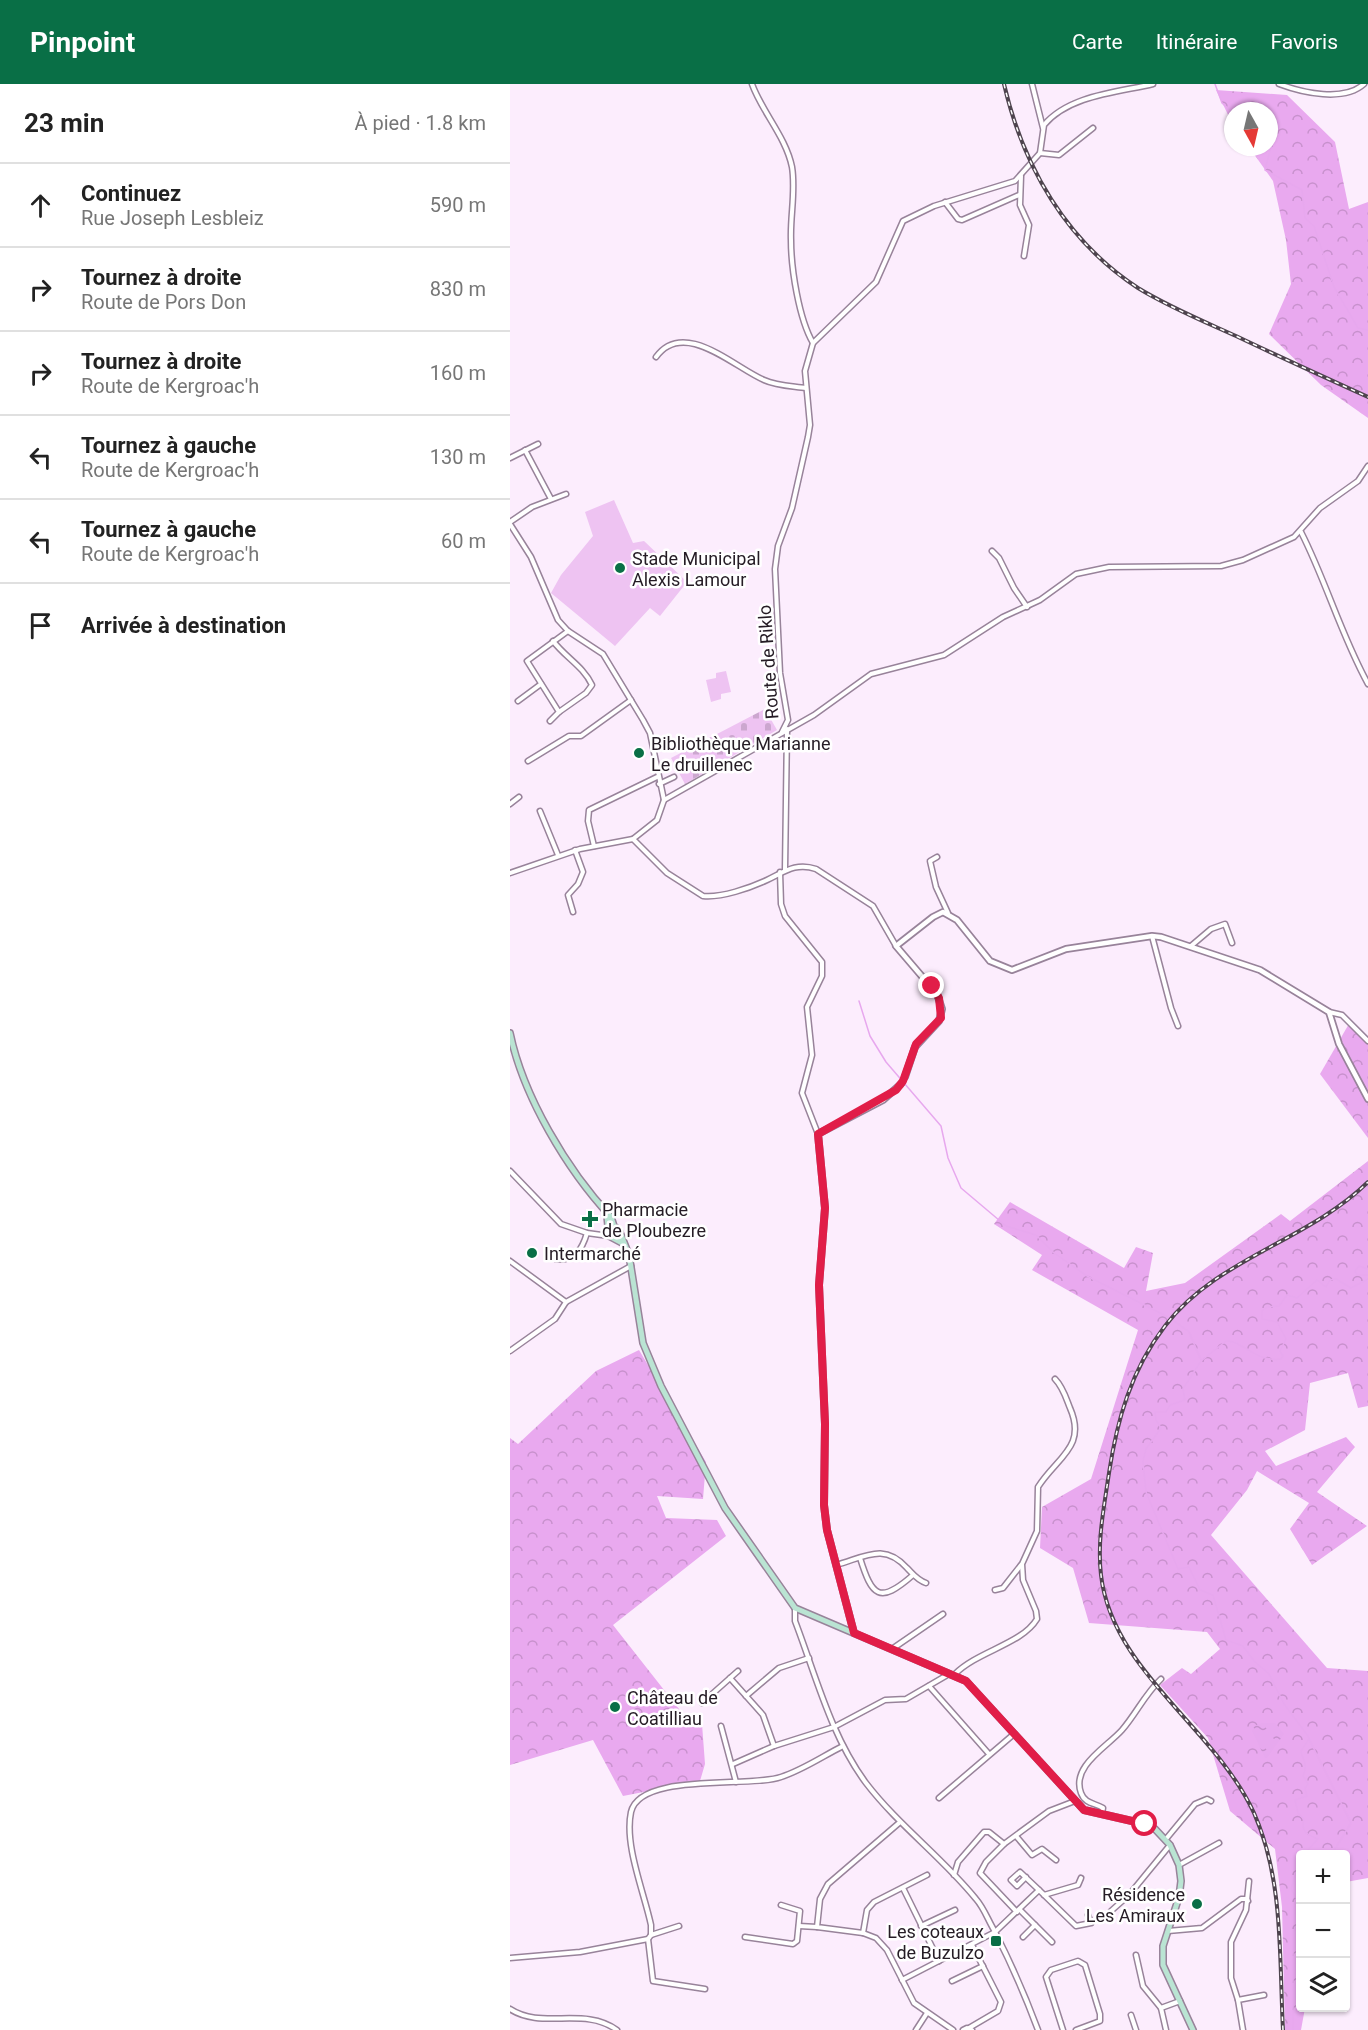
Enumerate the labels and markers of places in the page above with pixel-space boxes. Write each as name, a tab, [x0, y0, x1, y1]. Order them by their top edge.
place label: Stade Municipal Alexis Lamour	[632, 548, 761, 590]
marker: Stade Municipal Alexis Lamour	[613, 561, 627, 575]
place label: Bibliothèque Marianne Le druillenec	[651, 733, 830, 775]
marker: Bibliothèque Marianne Le druillenec	[632, 746, 646, 760]
place label: Pharmacie de Ploubezre	[602, 1199, 706, 1241]
marker: Pharmacie de Ploubezre	[583, 1212, 597, 1226]
place label: Intermarché	[544, 1243, 641, 1264]
marker: Intermarché	[525, 1246, 539, 1260]
place label: Château de Coatilliau	[627, 1687, 718, 1729]
marker: Château de Coatilliau	[608, 1700, 622, 1714]
place label: Résidence Les Amiraux	[1086, 1884, 1185, 1926]
marker: Résidence Les Amiraux	[1190, 1897, 1204, 1911]
place label: Les coteaux de Buzulzo	[887, 1921, 984, 1963]
marker: Les coteaux de Buzulzo	[989, 1934, 1003, 1948]

